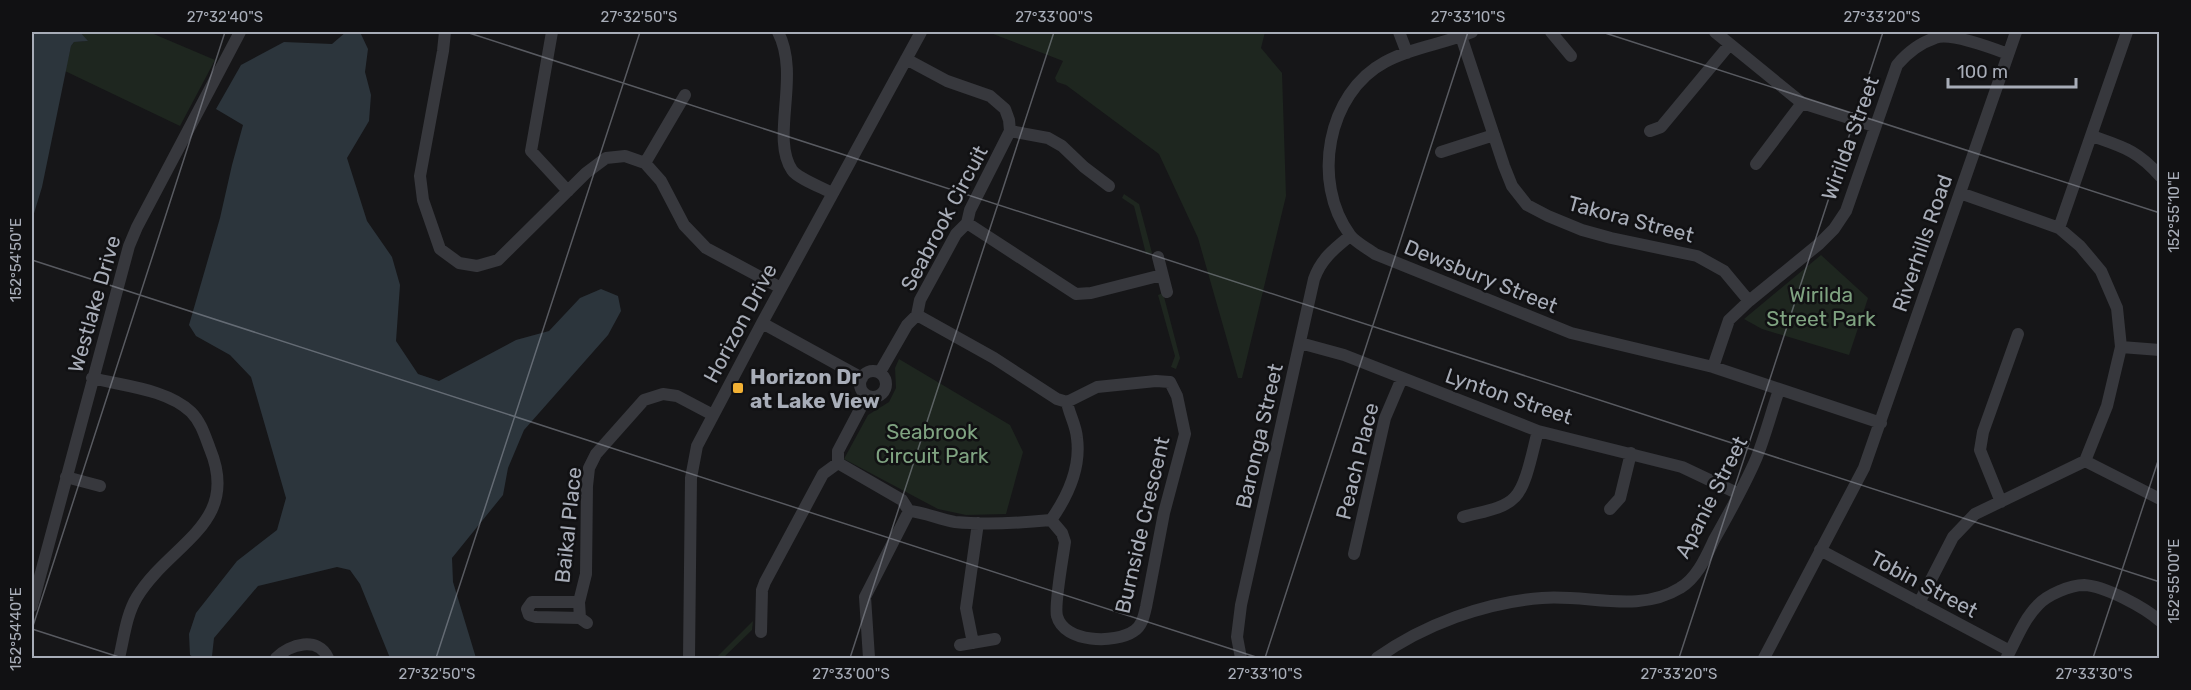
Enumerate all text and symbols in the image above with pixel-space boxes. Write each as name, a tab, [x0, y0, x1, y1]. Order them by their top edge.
text: 27°32'40"S	[187, 8, 263, 26]
text: 27°32'50"S	[601, 8, 677, 26]
text: 27°33'00"S	[1015, 8, 1093, 26]
text: 27°33'10"S	[1431, 8, 1505, 26]
text: 27°33'20"S	[1844, 8, 1920, 26]
scale bar	[1948, 51, 2076, 89]
text: 100 m	[1957, 61, 2008, 83]
street label: Wirilda Street	[1816, 73, 1884, 203]
street label: Seabrook Circuit	[895, 141, 993, 295]
street label: Riverhills Road	[1887, 171, 1957, 315]
text: 152°55'10"E	[2165, 171, 2183, 253]
street label: Takora Street	[1565, 190, 1697, 248]
text: 152°54'50"E	[7, 218, 25, 302]
street label: Westlake Drive	[62, 233, 126, 375]
street label: Dewsbury Street	[1401, 234, 1561, 318]
street label: Horizon Drive	[698, 259, 782, 387]
park label: Wirilda Street Park	[1766, 282, 1876, 331]
street label: Baronga Street	[1230, 361, 1288, 511]
street label: Lynton Street	[1442, 363, 1576, 429]
place label: Horizon Dr at Lake View	[750, 364, 880, 413]
marker: Horizon Dr at Lake View	[731, 381, 745, 395]
street label: Peach Place	[1330, 400, 1384, 522]
park label: Seabrook Circuit Park	[875, 419, 989, 468]
street label: Apanie Street	[1670, 432, 1752, 562]
street label: Burnside Crescent	[1109, 434, 1175, 616]
street label: Baikal Place	[549, 466, 587, 584]
text: 152°55'00"E	[2165, 539, 2183, 623]
street label: Tobin Street	[1866, 545, 1982, 623]
text: 152°54'40"E	[7, 587, 25, 671]
text: 27°32'50"S	[399, 665, 475, 683]
text: 27°33'00"S	[812, 665, 890, 683]
text: 27°33'10"S	[1228, 665, 1302, 683]
text: 27°33'20"S	[1641, 665, 1717, 683]
text: 27°33'30"S	[2055, 665, 2133, 683]

